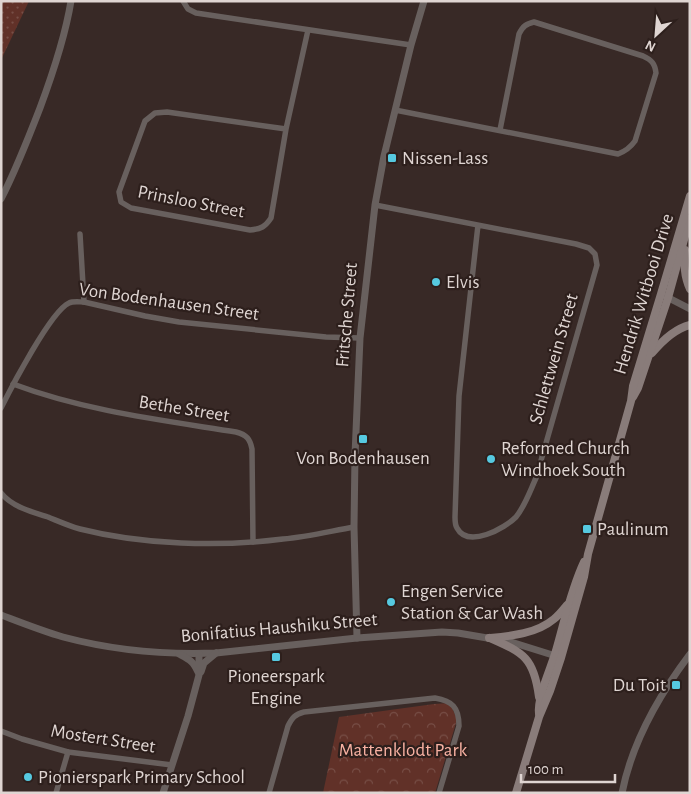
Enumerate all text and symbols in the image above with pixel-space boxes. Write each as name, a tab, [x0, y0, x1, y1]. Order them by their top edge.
north arrow	[631, 10, 681, 60]
text: N	[643, 37, 658, 54]
place label: Nissen-Lass	[402, 149, 488, 168]
marker: Nissen-Lass	[386, 152, 398, 164]
street label: Prinsloo Street	[136, 182, 246, 222]
street label: Hendrik Witbooi Drive	[611, 211, 677, 377]
street label: Fritsche Street	[333, 262, 361, 368]
place label: Elvis	[446, 273, 479, 292]
marker: Elvis	[430, 276, 442, 288]
street label: Von Bodenhausen Street	[78, 280, 260, 324]
street label: Schlettwein Street	[526, 292, 582, 426]
street label: Bethe Street	[137, 392, 231, 426]
marker: Von Bodenhausen	[357, 433, 369, 445]
place label: Reformed Church Windhoek South	[501, 439, 630, 480]
place label: Von Bodenhausen	[296, 449, 430, 468]
marker: Reformed Church Windhoek South	[485, 453, 497, 465]
place label: Paulinum	[597, 520, 669, 539]
marker: Paulinum	[581, 523, 593, 535]
place label: Engen Service Station & Car Wash	[401, 582, 543, 623]
marker: Engen Service Station & Car Wash	[385, 596, 397, 608]
street label: Bonifatius Haushiku Street	[180, 610, 378, 646]
marker: Pioneerspark Engine	[270, 651, 282, 663]
place label: Pioneerspark Engine	[227, 667, 325, 708]
place label: Du Toit	[613, 676, 666, 695]
marker: Du Toit	[670, 679, 682, 691]
street label: Mostert Street	[49, 721, 157, 757]
park label: Mattenklodt Park	[339, 741, 468, 760]
scale bar	[521, 752, 615, 784]
text: 100 m	[528, 762, 563, 777]
place label: Pionierspark Primary School	[38, 768, 245, 787]
marker: Pionierspark Primary School	[22, 771, 34, 783]

